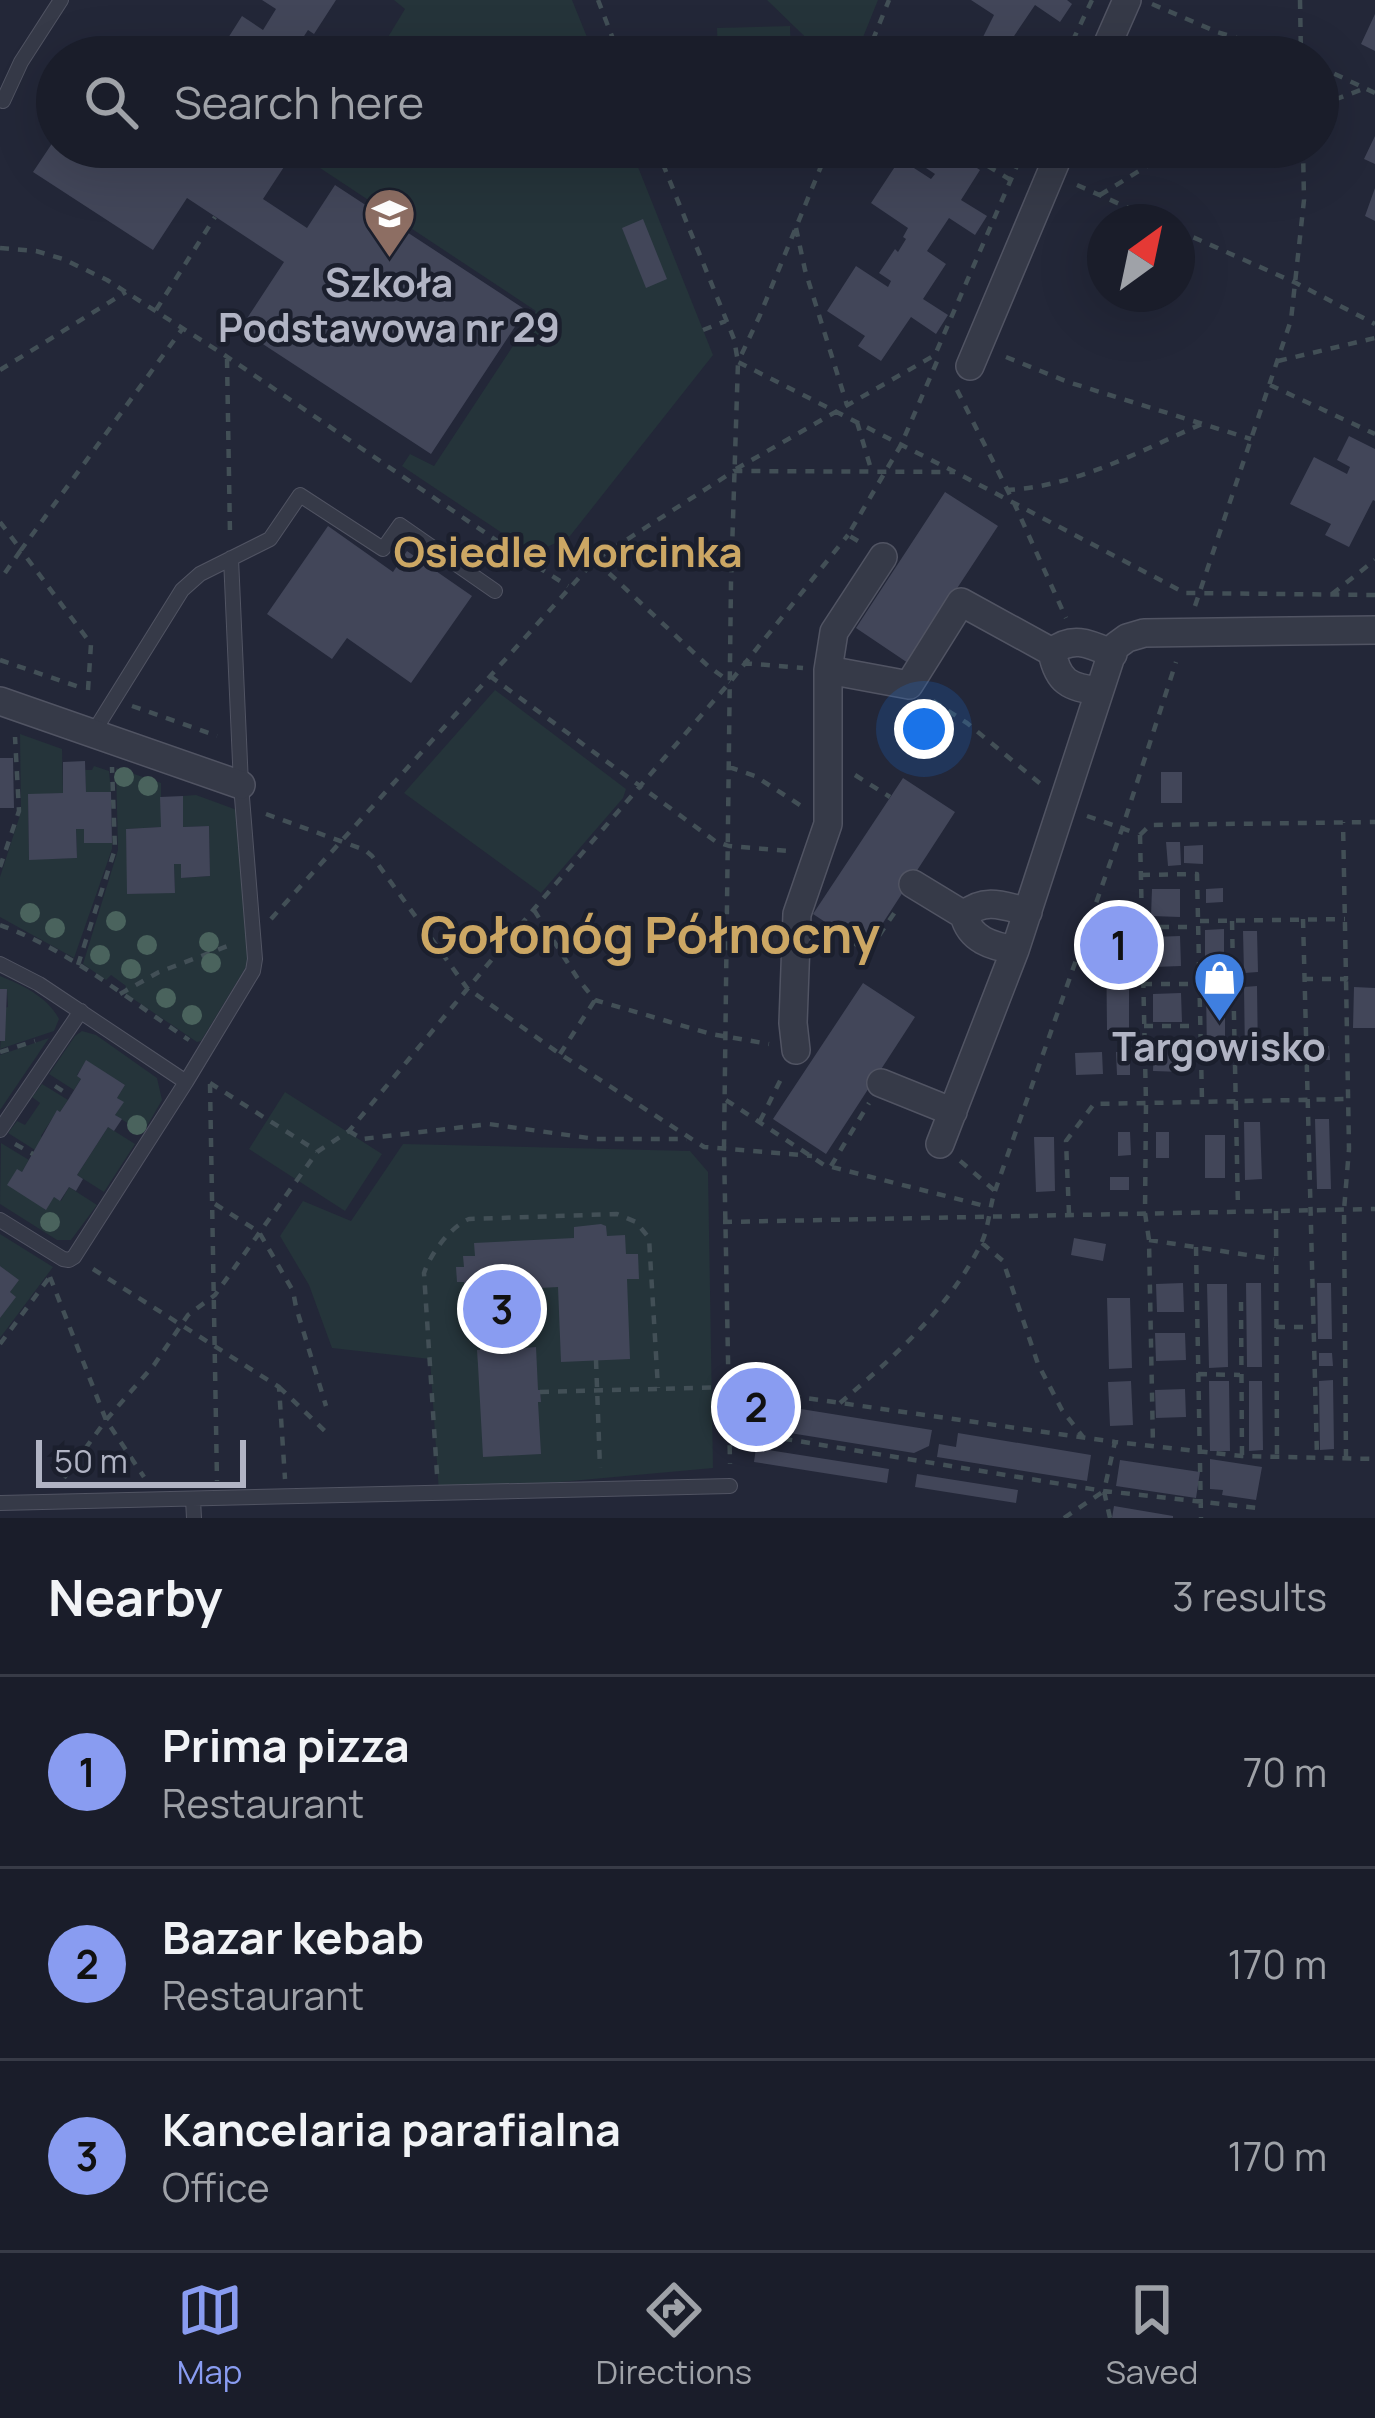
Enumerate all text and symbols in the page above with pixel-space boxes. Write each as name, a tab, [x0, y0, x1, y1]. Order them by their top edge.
search box	[36, 36, 1339, 168]
icon: search	[78, 69, 144, 135]
text: Search here	[174, 71, 424, 133]
school or university icon: Szkoła Podstawowa nr 29	[361, 185, 417, 259]
north arrow	[1087, 204, 1195, 312]
place label: Szkoła Podstawowa nr 29	[218, 255, 560, 354]
district label: Osiedle Morcinka	[393, 522, 743, 580]
your location	[894, 699, 954, 759]
district label: Gołonóg Północny	[420, 899, 880, 968]
pin: 1	[1080, 900, 1158, 990]
shop icon: Targowisko	[1191, 949, 1247, 1023]
place label: Targowisko	[1112, 1019, 1326, 1073]
pin: 3	[463, 1264, 541, 1354]
pin: 2	[717, 1362, 795, 1452]
scale bar	[36, 1434, 246, 1487]
text: 50 m	[54, 1438, 128, 1483]
text: Nearby	[48, 1562, 223, 1631]
text: 3 results	[1172, 1569, 1327, 1623]
text: Prima pizza	[162, 1714, 410, 1776]
text: 1	[78, 1745, 96, 1799]
text: 70 m	[1243, 1745, 1327, 1799]
text: Restaurant	[162, 1776, 364, 1830]
text: Bazar kebab	[162, 1906, 424, 1968]
text: 2	[75, 1937, 99, 1991]
text: 170 m	[1228, 1937, 1327, 1991]
text: Restaurant	[162, 1968, 364, 2022]
text: Kancelaria parafialna	[162, 2098, 621, 2160]
text: 3	[76, 2129, 98, 2183]
text: 170 m	[1228, 2129, 1327, 2183]
text: Office	[162, 2160, 270, 2214]
tab: Map	[177, 2277, 243, 2394]
tab: Directions	[596, 2277, 752, 2394]
tab: Saved	[1105, 2277, 1198, 2394]

